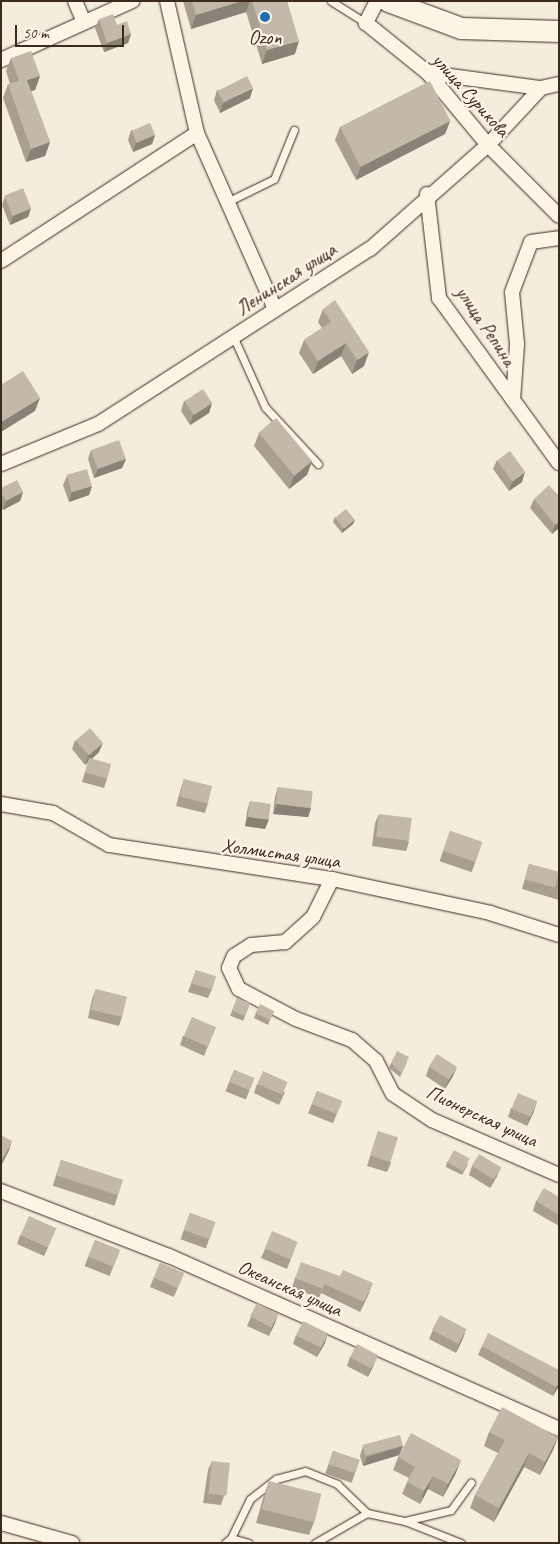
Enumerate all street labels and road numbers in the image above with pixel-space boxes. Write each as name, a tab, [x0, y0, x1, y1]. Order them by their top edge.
street label: улица Сурикова	[427, 48, 515, 142]
street label: Ленинская улица	[230, 237, 342, 321]
street label: улица Репина	[451, 281, 521, 371]
street label: Холмистая улица	[219, 833, 343, 873]
street label: Пионерская улица	[422, 1079, 542, 1153]
street label: Океанская улица	[233, 1254, 347, 1322]

